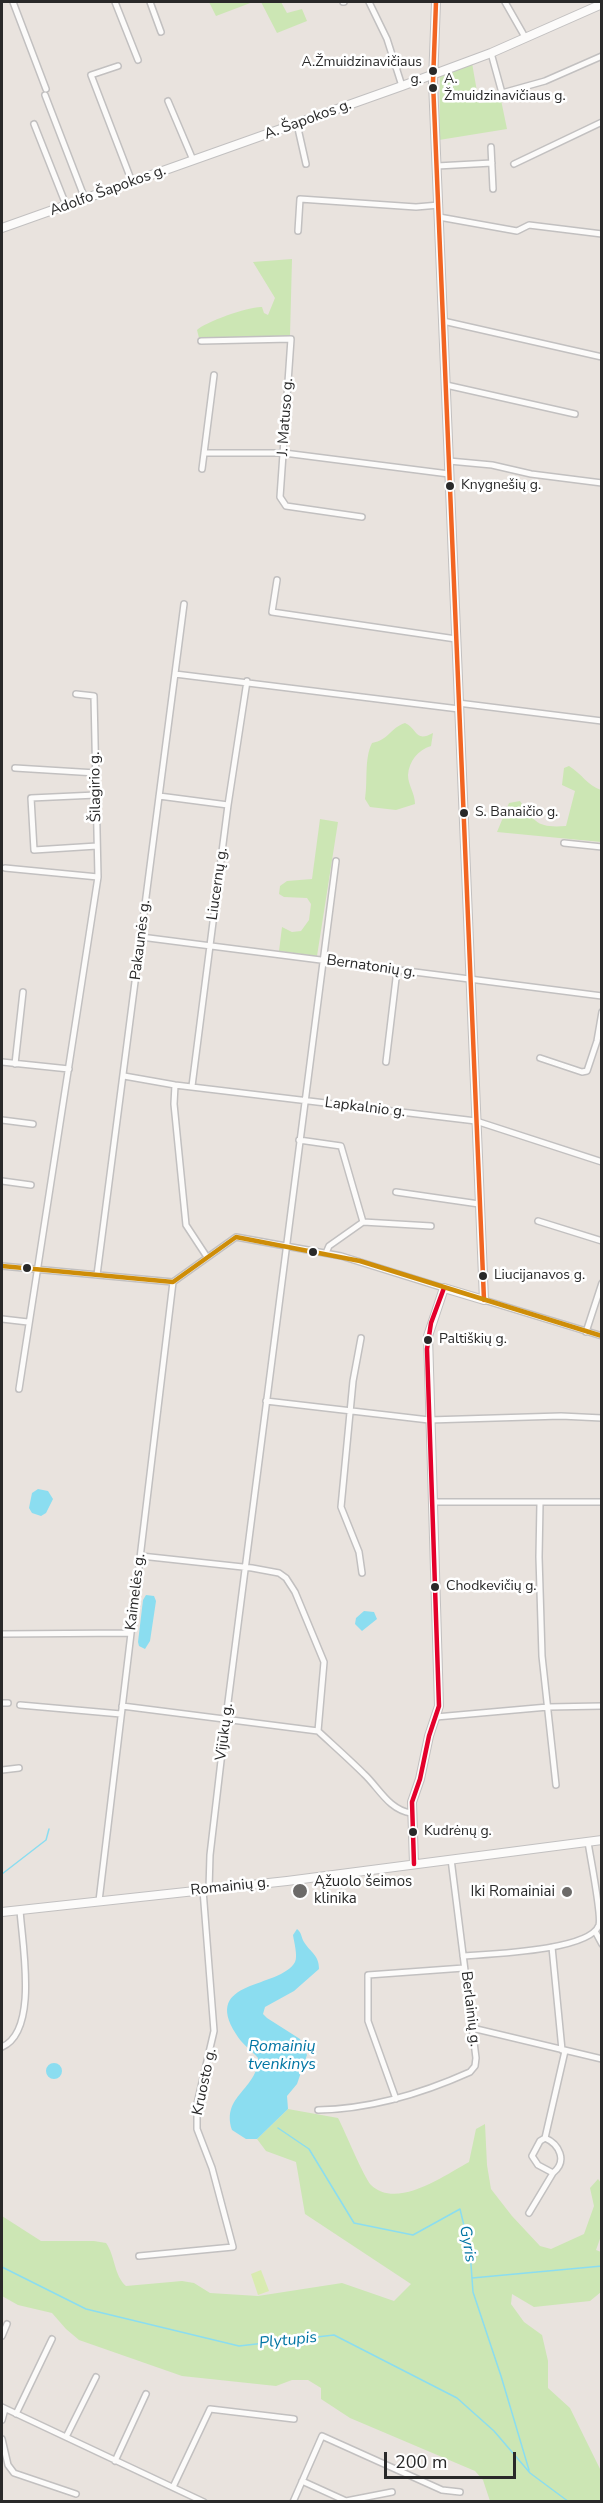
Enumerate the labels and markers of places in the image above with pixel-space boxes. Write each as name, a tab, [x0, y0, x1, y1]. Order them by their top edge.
place label: A.Žmuidzinavičiaus g.	[301, 55, 422, 88]
marker: A.Žmuidzinavičiaus g.	[427, 65, 439, 77]
place label: A. Žmuidzinavičiaus g.	[444, 72, 566, 104]
marker: A. Žmuidzinavičiaus g.	[427, 82, 439, 94]
place label: Knygnešių g.	[461, 478, 541, 494]
marker: Knygnešių g.	[444, 480, 456, 492]
place label: S. Banaičio g.	[475, 805, 558, 821]
marker: S. Banaičio g.	[458, 807, 470, 819]
unlabelled marker	[307, 1246, 319, 1258]
unlabelled marker	[21, 1262, 33, 1274]
place label: Liucijanavos g.	[494, 1268, 585, 1284]
marker: Liucijanavos g.	[477, 1270, 489, 1282]
place label: Paltiškių g.	[439, 1332, 507, 1348]
marker: Paltiškių g.	[422, 1334, 434, 1346]
place label: Chodkevičių g.	[446, 1579, 537, 1595]
marker: Chodkevičių g.	[429, 1581, 441, 1593]
place label: Kudrėnų g.	[424, 1824, 492, 1840]
marker: Kudrėnų g.	[407, 1826, 419, 1838]
place label: Ąžuolo šeimos klinika	[314, 1873, 412, 1908]
marker: Ąžuolo šeimos klinika	[291, 1882, 309, 1900]
place label: Iki Romainiai	[470, 1883, 555, 1901]
marker: Iki Romainiai	[560, 1885, 574, 1899]

